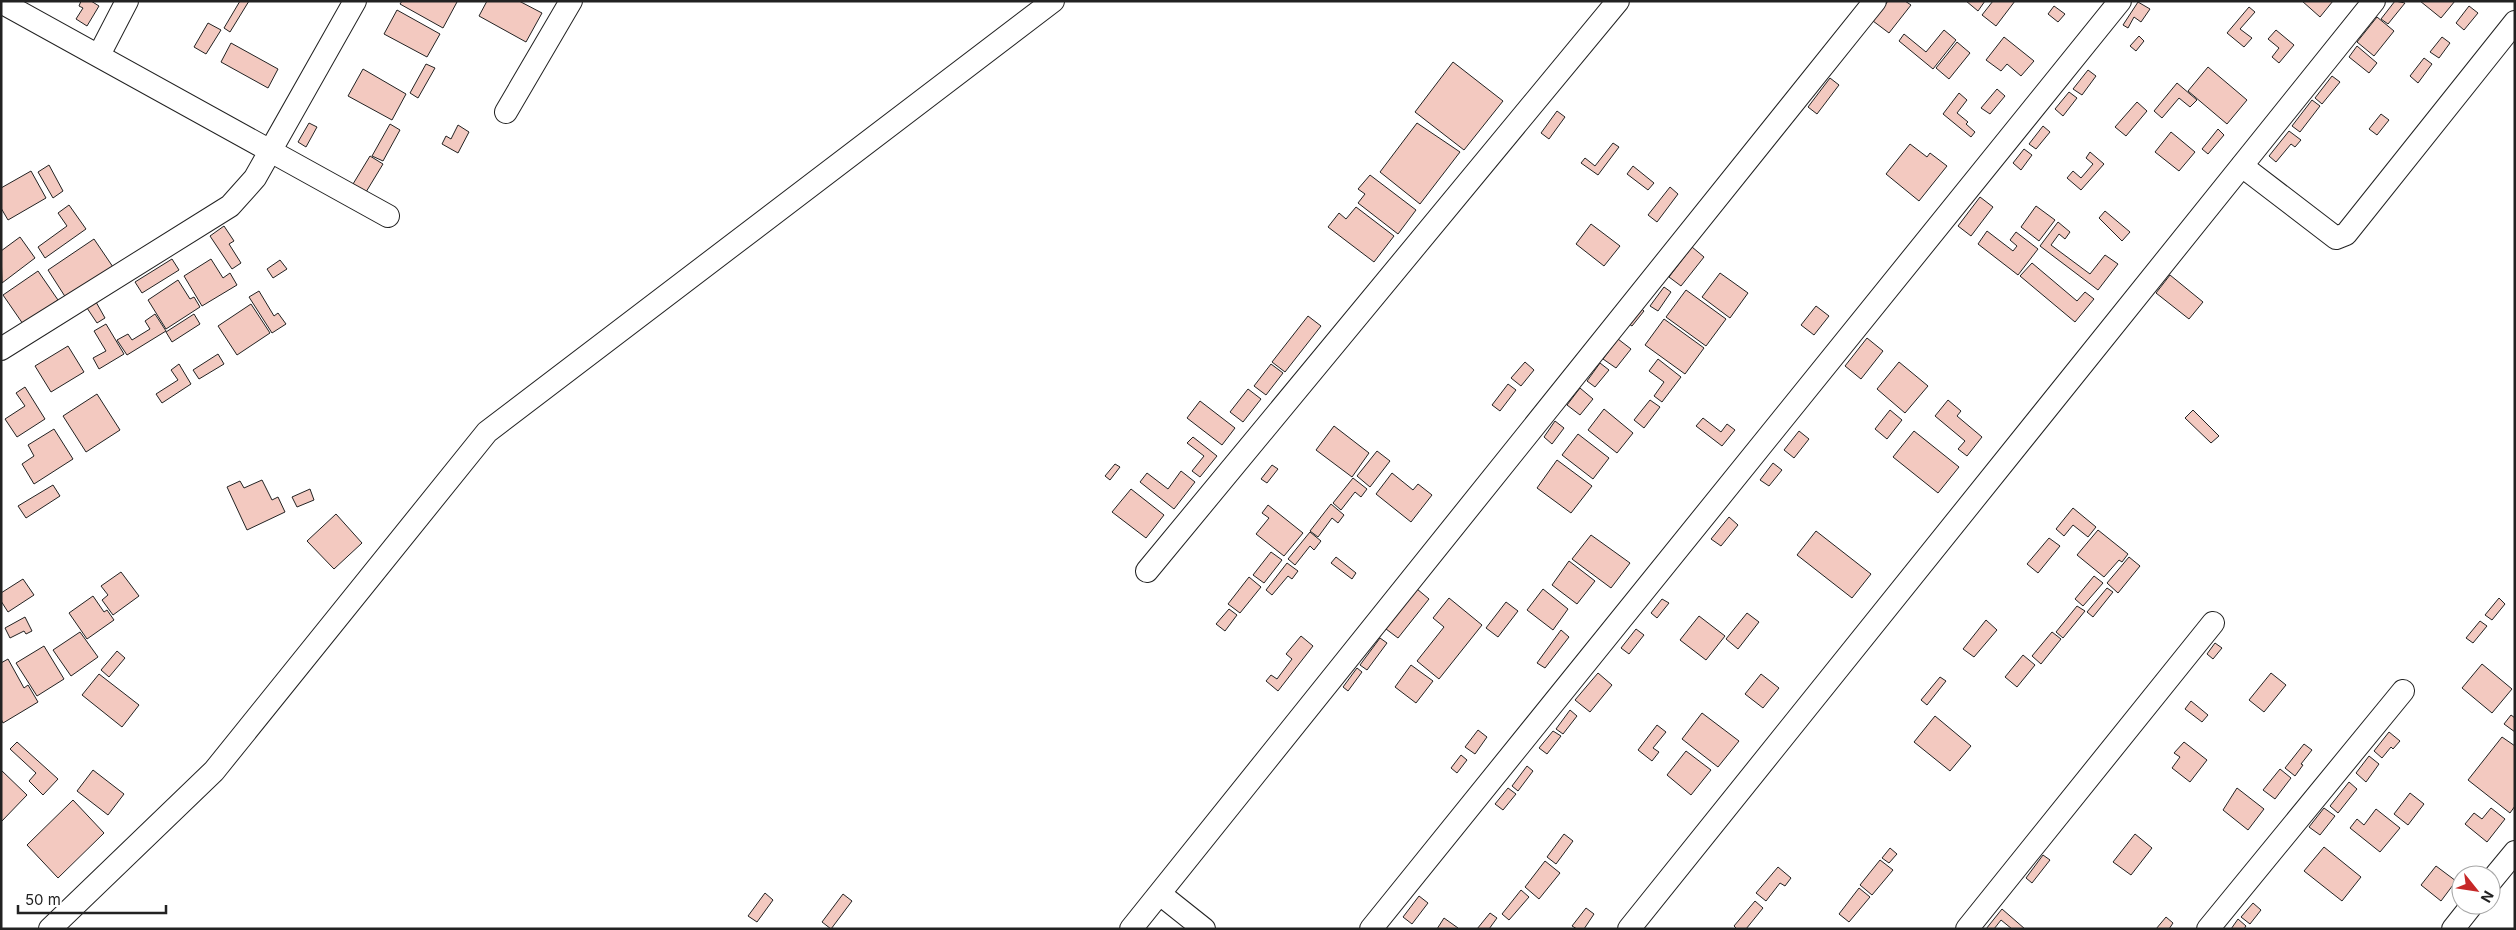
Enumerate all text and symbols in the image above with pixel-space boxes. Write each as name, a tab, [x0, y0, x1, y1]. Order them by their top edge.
north arrow	[2451, 865, 2501, 915]
scale bar	[18, 882, 165, 914]
text: N	[2478, 888, 2498, 906]
text: 50 m	[25, 890, 61, 909]

